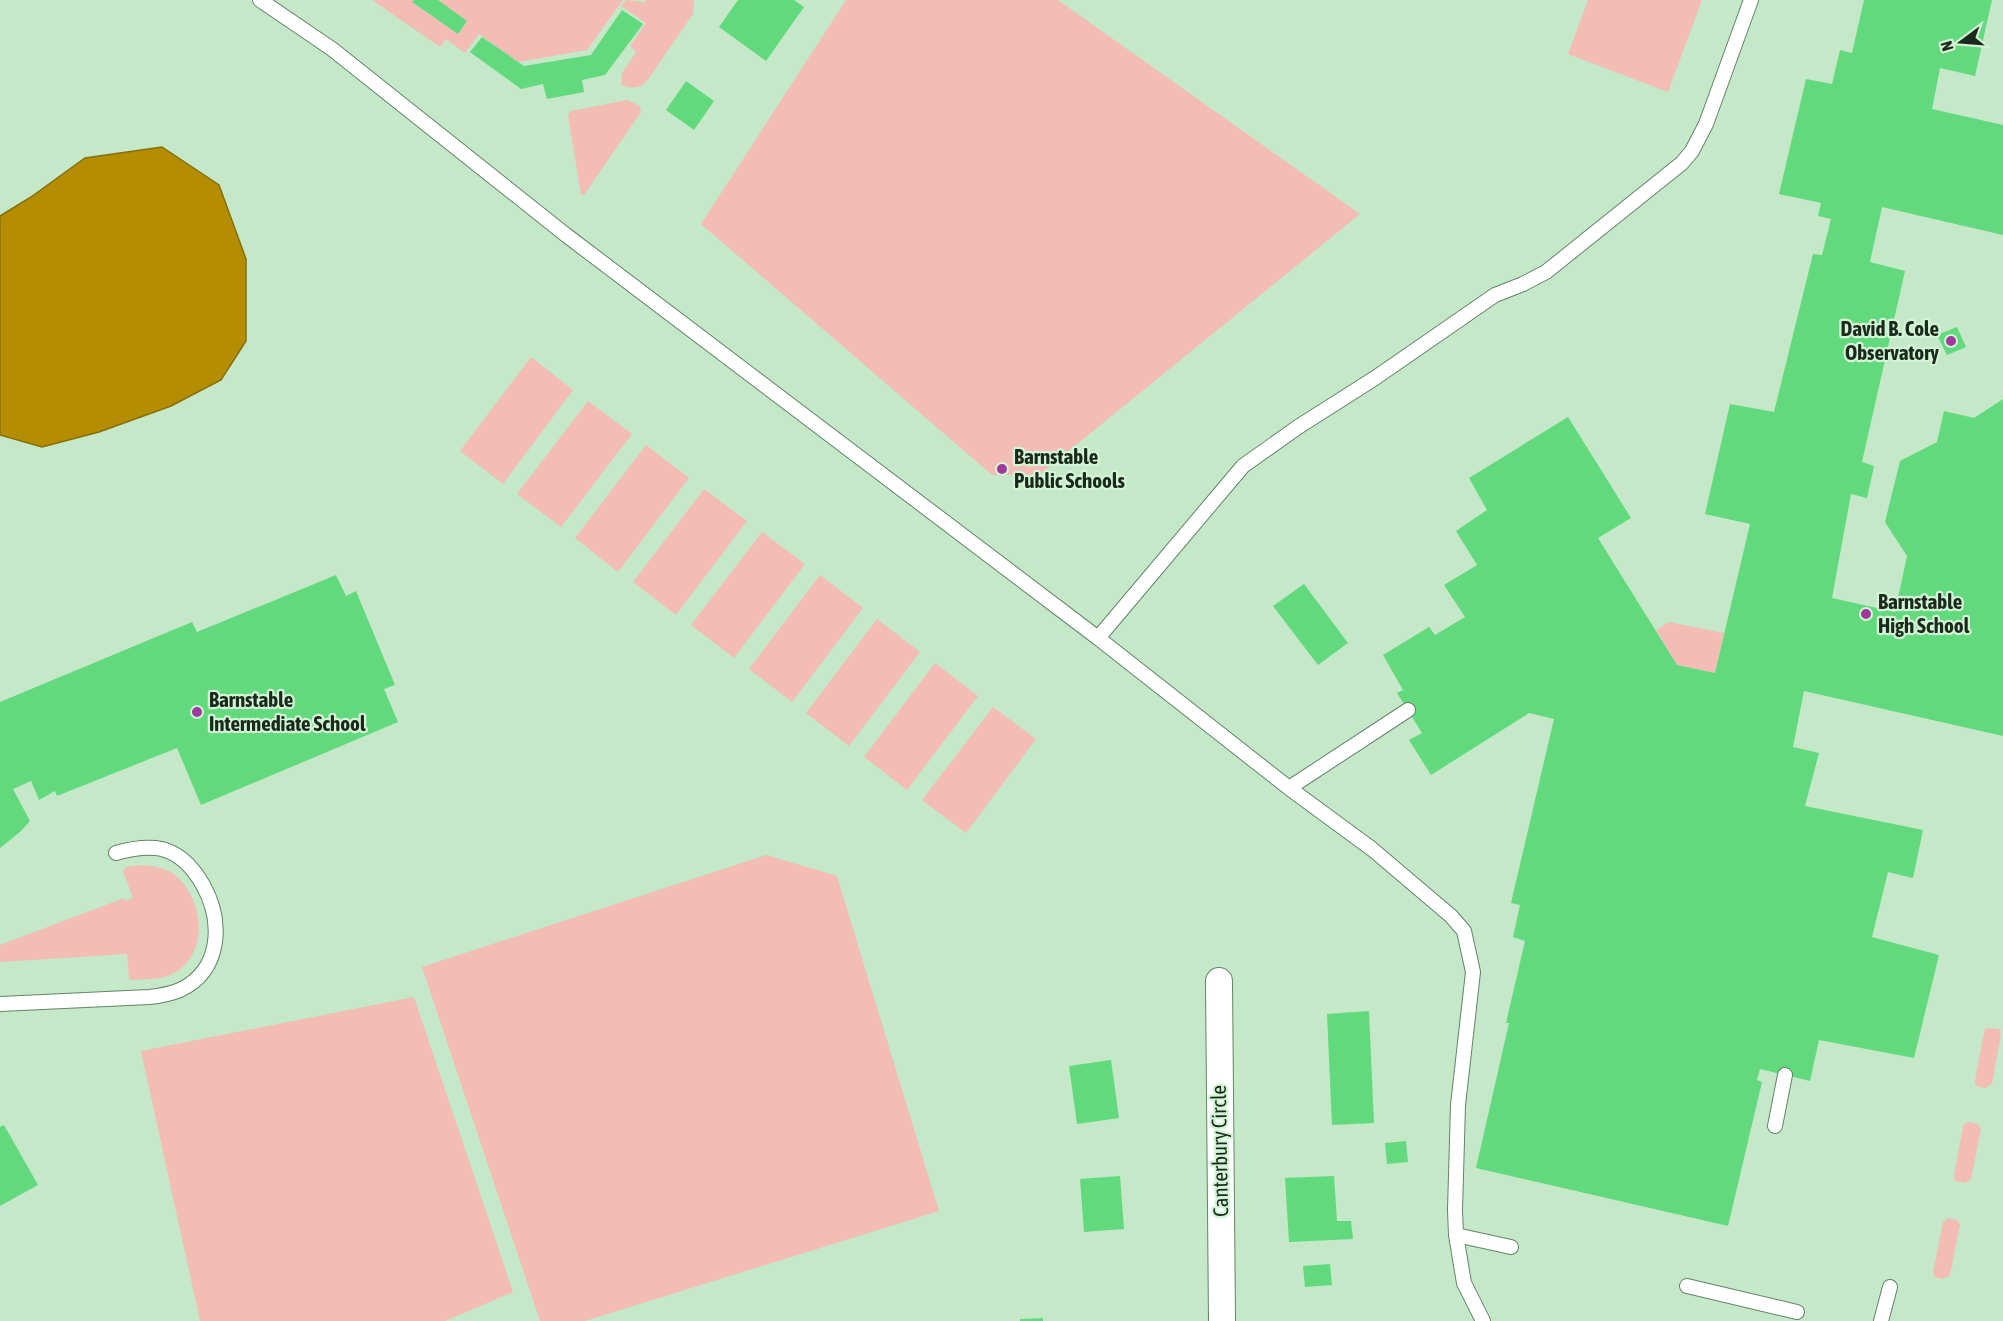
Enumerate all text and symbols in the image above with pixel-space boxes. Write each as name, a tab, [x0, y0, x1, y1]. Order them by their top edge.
north arrow	[1931, 12, 1991, 72]
text: N	[1937, 39, 1957, 53]
place label: David B. Cole Observatory	[1840, 316, 1939, 364]
marker: David B. Cole Observatory	[1944, 334, 1958, 348]
place label: Barnstable Public Schools	[1014, 444, 1126, 492]
marker: Barnstable Public Schools	[995, 462, 1009, 476]
place label: Barnstable High School	[1878, 589, 1970, 637]
marker: Barnstable High School	[1859, 607, 1873, 621]
place label: Barnstable Intermediate School	[209, 687, 366, 735]
marker: Barnstable Intermediate School	[190, 705, 204, 719]
street label: Canterbury Circle	[1206, 1085, 1232, 1217]

